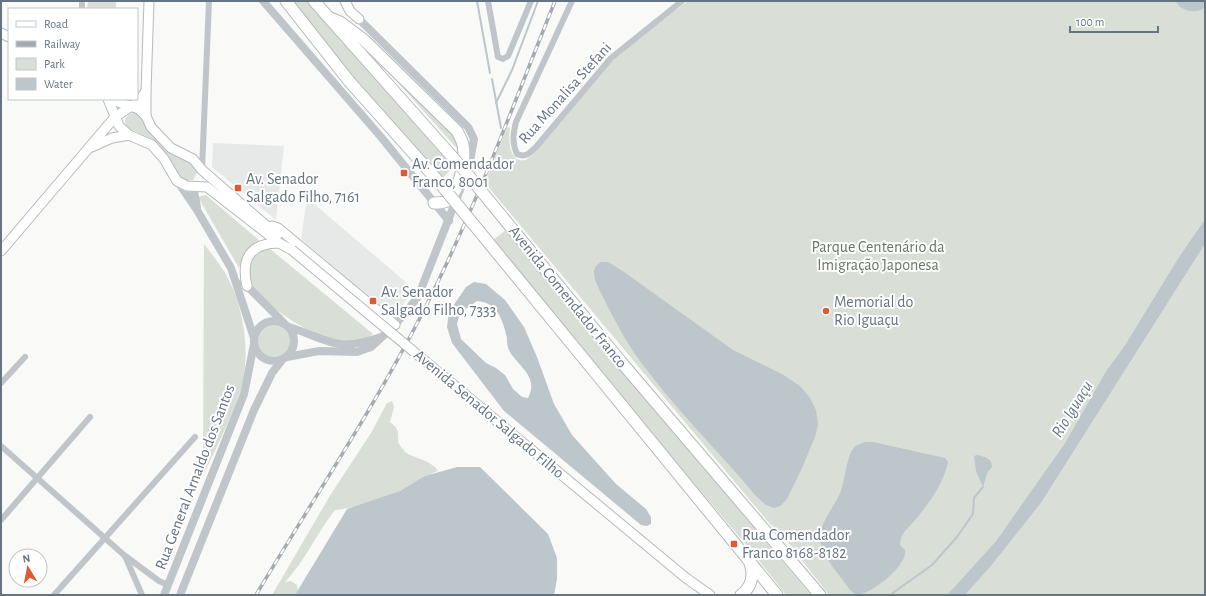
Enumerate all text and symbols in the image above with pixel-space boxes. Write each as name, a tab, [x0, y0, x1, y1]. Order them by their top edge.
legend	[8, 8, 138, 100]
scale bar	[1070, 8, 1158, 34]
text: 100 m	[1076, 16, 1104, 28]
text: Road	[44, 18, 68, 30]
text: Railway	[44, 38, 80, 51]
street label: Rua Monalisa Stefani	[516, 39, 614, 147]
text: Park	[44, 58, 65, 70]
text: Water	[44, 78, 73, 90]
place label: Av. Comendador Franco, 8001	[412, 156, 515, 190]
marker: Av. Comendador Franco, 8001	[399, 168, 409, 178]
place label: Av. Senador Salgado Filho, 7161	[246, 171, 360, 205]
marker: Av. Senador Salgado Filho, 7161	[233, 183, 243, 193]
street label: Avenida Comendador Franco	[506, 223, 630, 371]
park label: Parque Centenário da Imigração Japonesa	[811, 239, 945, 273]
place label: Av. Senador Salgado Filho, 7333	[381, 284, 496, 318]
place label: Memorial do Rio Iguaçu	[834, 294, 913, 328]
marker: Av. Senador Salgado Filho, 7333	[368, 296, 378, 306]
marker: Memorial do Rio Iguaçu	[821, 306, 831, 316]
street label: Avenida Senador Salgado Filho	[411, 347, 567, 481]
water label: Rio Iguaçu	[1048, 378, 1096, 440]
street label: Rua General Arnaldo dos Santos	[152, 382, 238, 572]
place label: Rua Comendador Franco 8168-8182	[742, 527, 851, 561]
marker: Rua Comendador Franco 8168-8182	[729, 539, 739, 549]
north arrow	[8, 548, 48, 588]
text: N	[22, 553, 31, 565]

